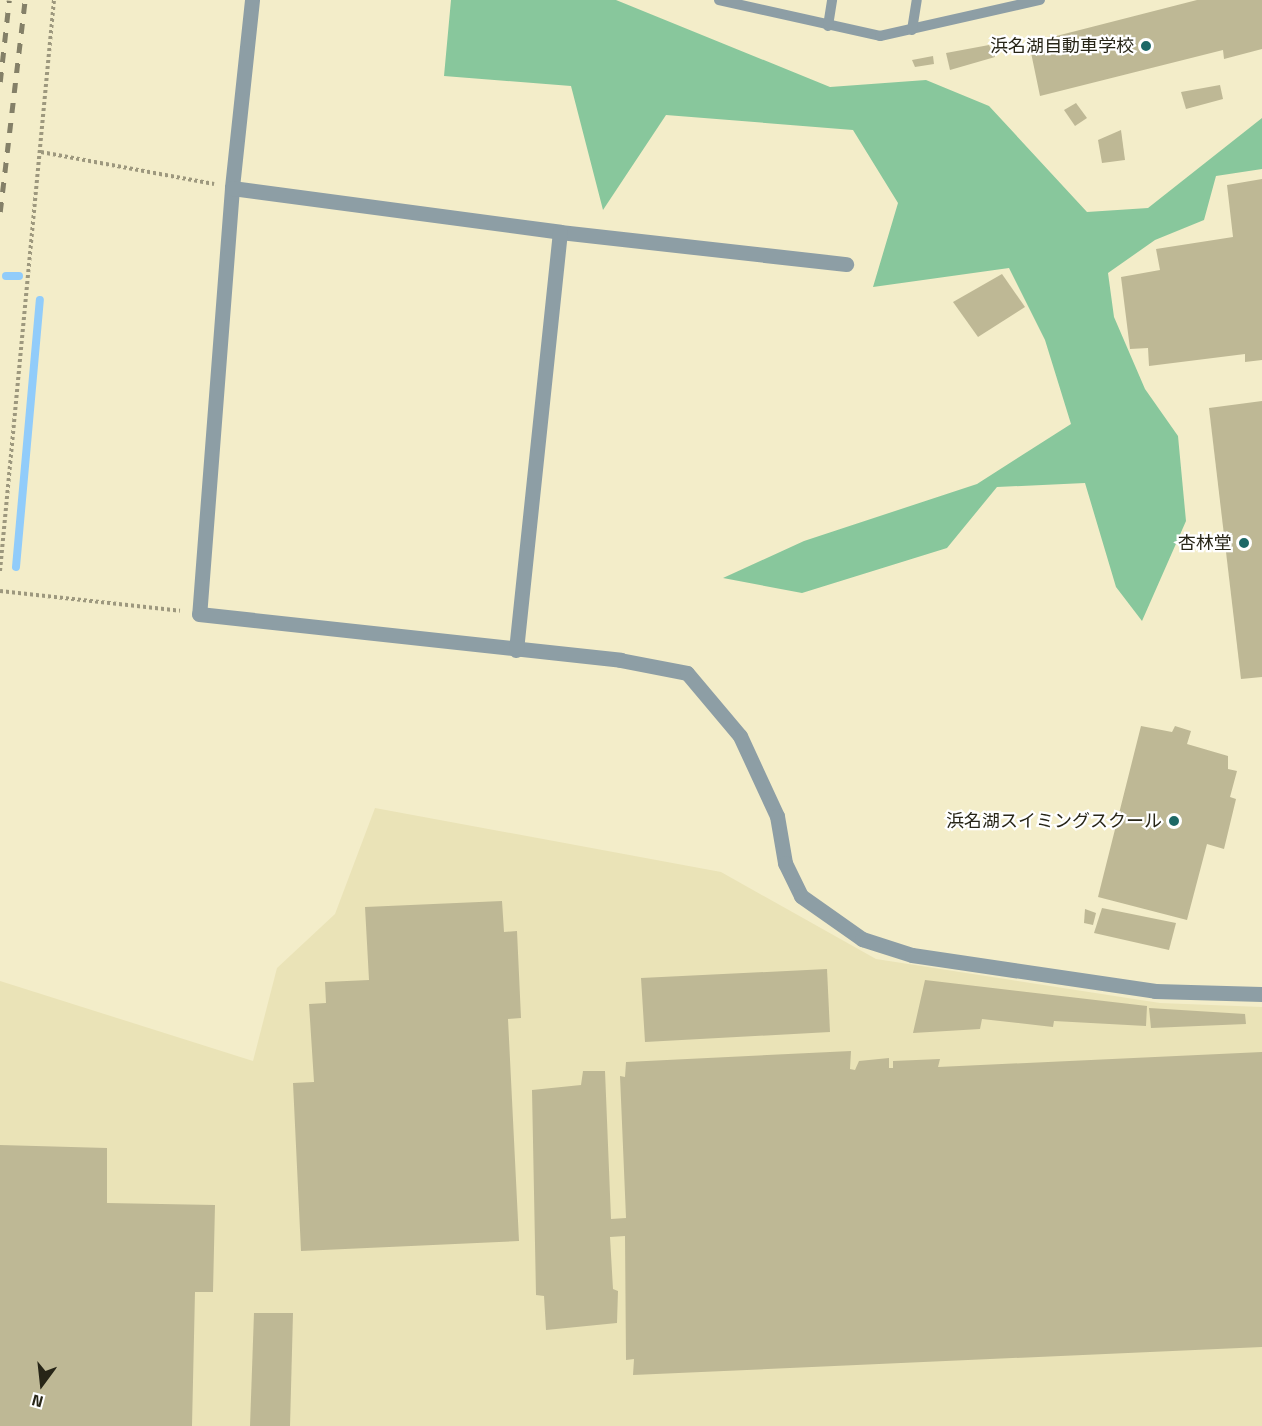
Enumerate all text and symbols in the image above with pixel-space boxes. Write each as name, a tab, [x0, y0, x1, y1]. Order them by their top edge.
place label: 浜名湖自動車学校	[990, 35, 1134, 57]
marker: 浜名湖自動車学校	[1139, 39, 1153, 53]
place label: 杏林堂	[1178, 532, 1232, 554]
marker: 杏林堂	[1237, 536, 1251, 550]
place label: 浜名湖スイミングスクール	[946, 810, 1162, 832]
marker: 浜名湖スイミングスクール	[1167, 814, 1181, 828]
north arrow	[12, 1354, 72, 1414]
text: N	[29, 1388, 46, 1414]

